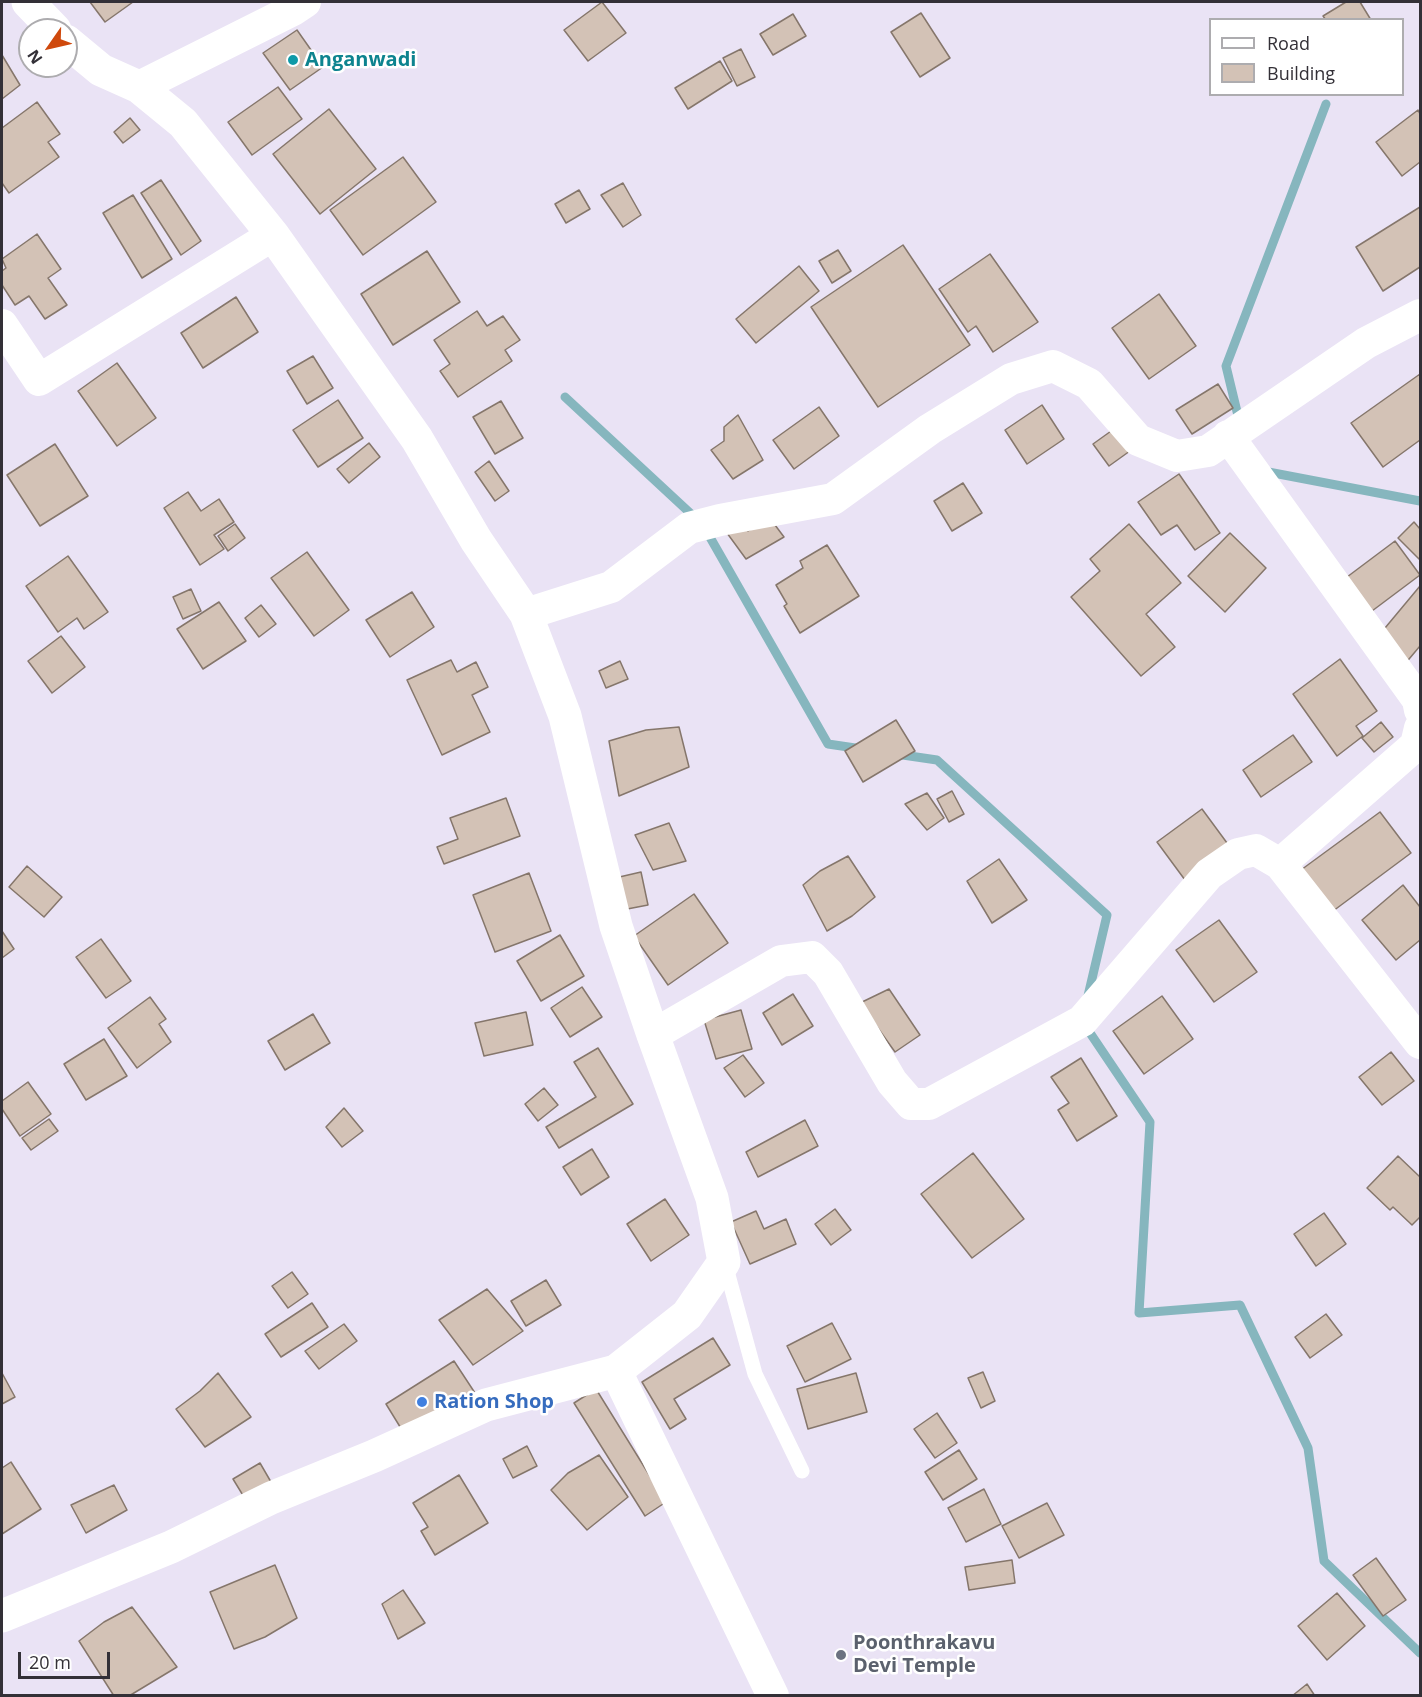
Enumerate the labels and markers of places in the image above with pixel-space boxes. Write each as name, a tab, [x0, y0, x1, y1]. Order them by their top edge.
place label: Anganwadi	[305, 48, 416, 72]
marker: Anganwadi	[286, 53, 300, 67]
place label: Ration Shop	[434, 1390, 554, 1414]
marker: Ration Shop	[415, 1395, 429, 1409]
place label: Poonthrakavu Devi Temple	[853, 1631, 995, 1678]
marker: Poonthrakavu Devi Temple	[834, 1648, 848, 1662]

